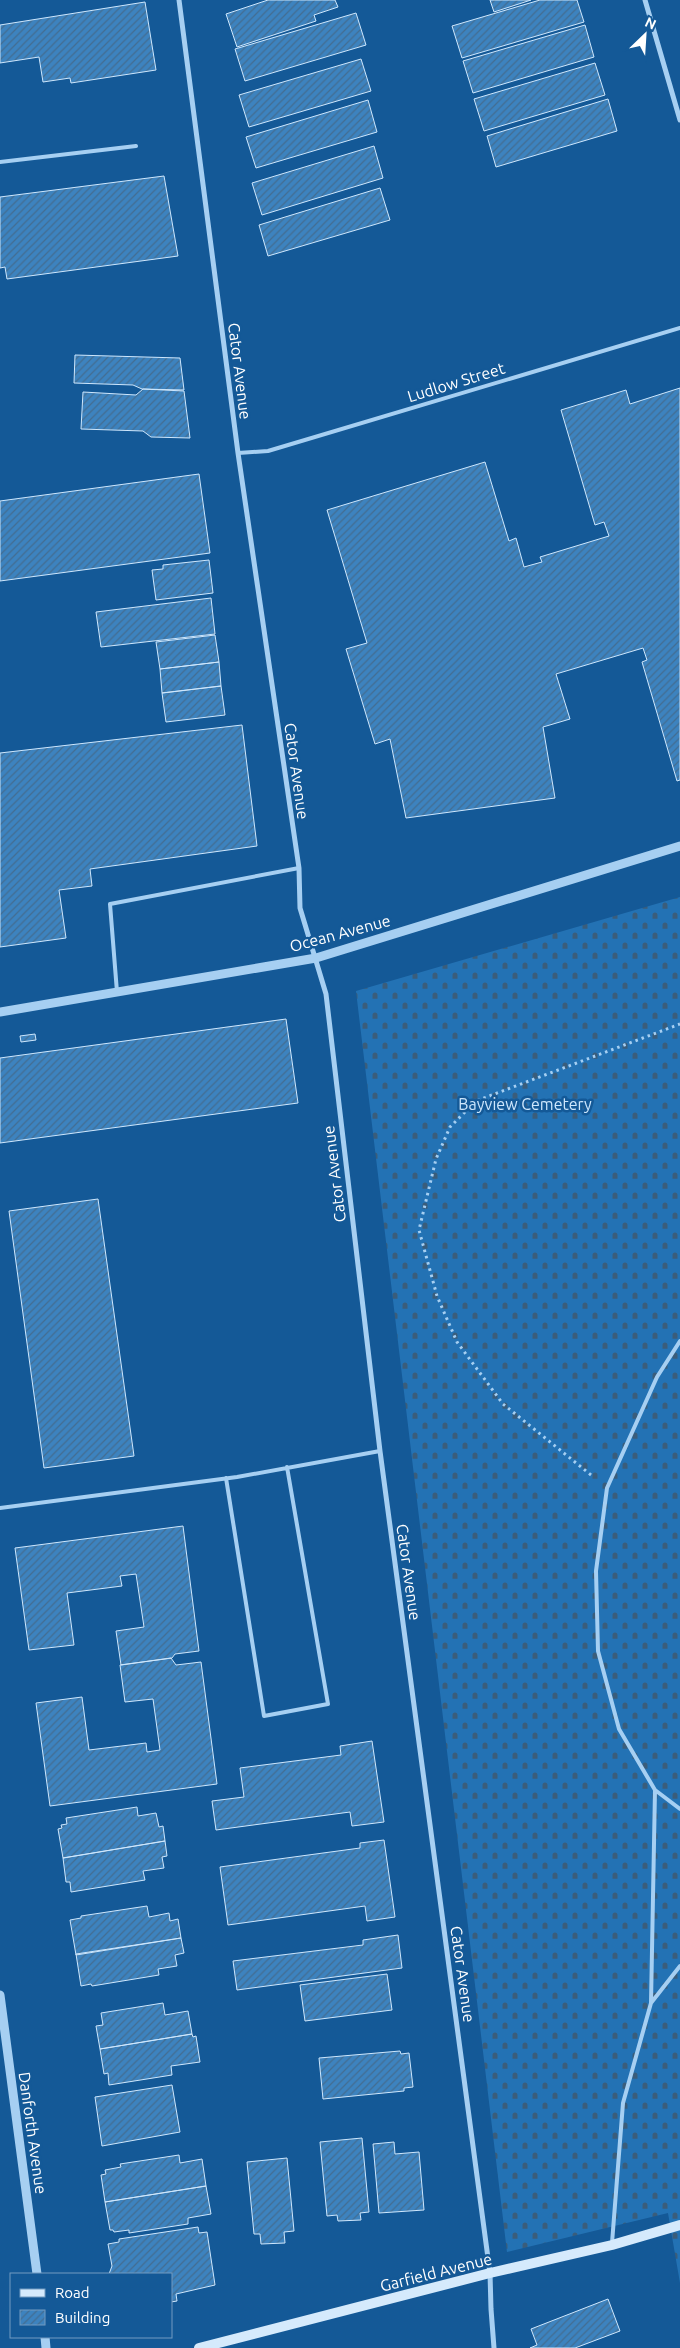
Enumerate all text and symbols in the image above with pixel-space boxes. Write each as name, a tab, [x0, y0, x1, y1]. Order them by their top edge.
north arrow	[620, 10, 670, 60]
text: N	[642, 14, 659, 33]
street label: Cator Avenue	[225, 322, 255, 420]
street label: Ludlow Street	[405, 358, 508, 405]
street label: Cator Avenue	[281, 722, 313, 820]
street label: Ocean Avenue	[288, 911, 392, 955]
park label: Bayview Cemetery	[458, 1095, 592, 1113]
street label: Cator Avenue	[319, 1125, 349, 1223]
street label: Cator Avenue	[393, 1523, 425, 1621]
street label: Cator Avenue	[447, 1925, 479, 2023]
street label: Danforth Avenue	[16, 2071, 50, 2195]
street label: Garfield Avenue	[378, 2249, 494, 2295]
legend	[10, 2273, 172, 2338]
text: Road	[55, 2284, 90, 2301]
text: Building	[55, 2309, 110, 2326]

